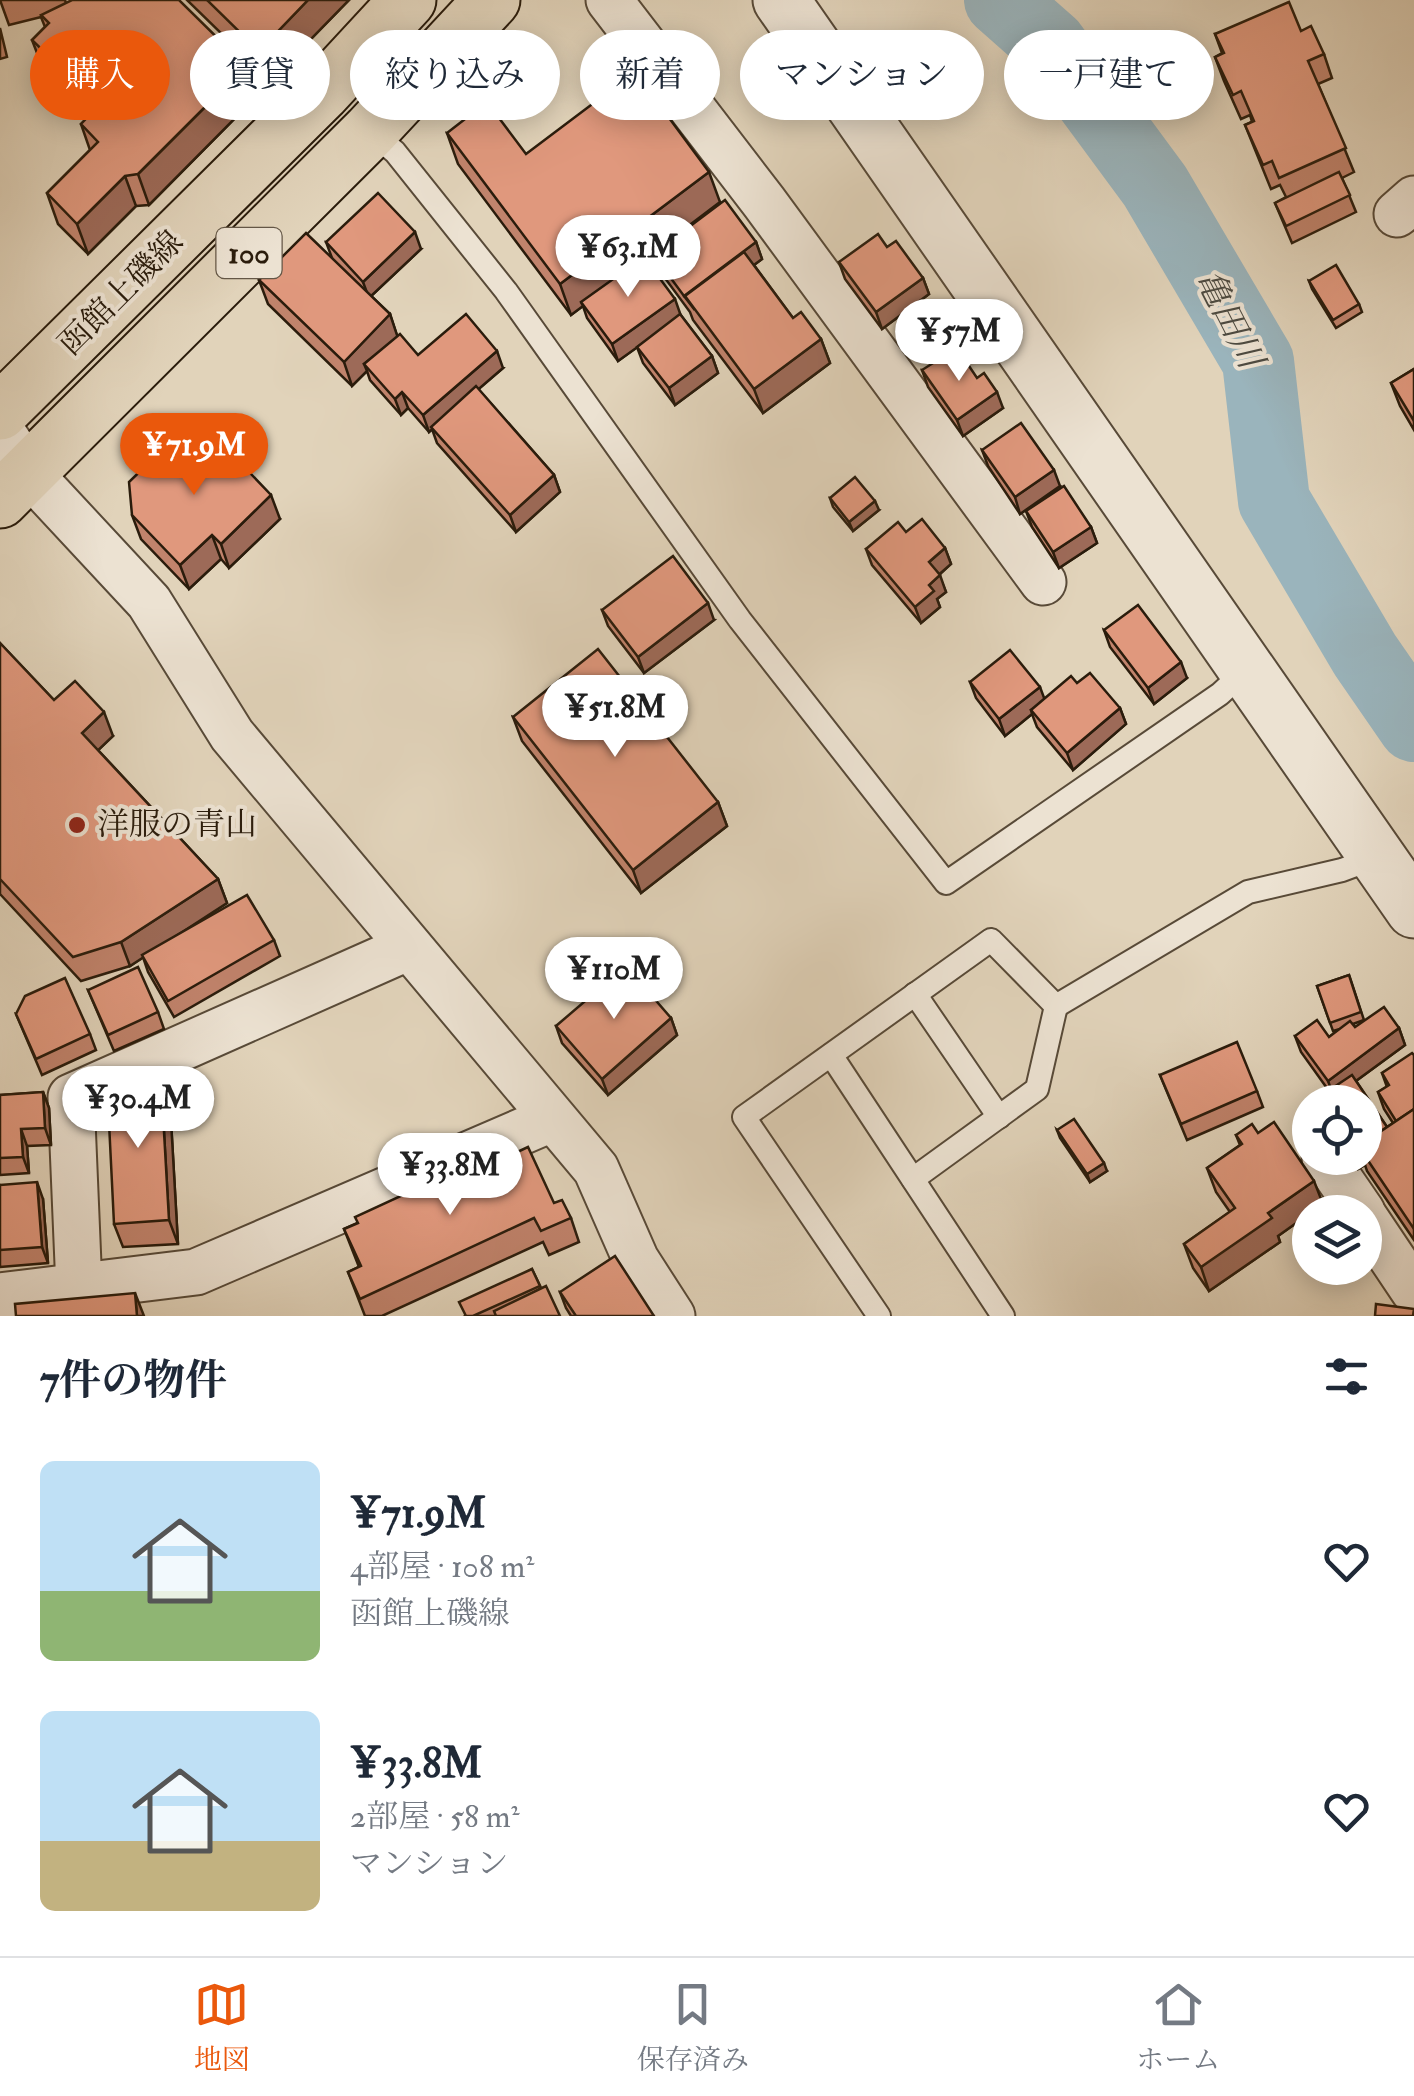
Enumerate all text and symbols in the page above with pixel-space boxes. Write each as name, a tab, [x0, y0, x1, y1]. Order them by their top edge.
chip: 購入	[30, 30, 170, 120]
chip: 賃貸	[190, 30, 330, 120]
chip: 絞り込み	[350, 30, 560, 120]
chip: 新着	[580, 30, 720, 120]
chip: マンション	[740, 30, 984, 120]
chip: 一戸建て	[1004, 30, 1214, 120]
pin: ¥63.1M	[547, 215, 709, 300]
street label: 函館上磯線	[50, 222, 192, 364]
text: ¥63.1M	[577, 227, 679, 267]
road number: 100	[216, 228, 282, 278]
water label: 亀田川	[1186, 262, 1274, 379]
pin: ¥57M	[900, 299, 1018, 384]
text: ¥57M	[917, 311, 1001, 351]
pin: ¥71.9M	[113, 413, 275, 498]
text: ¥71.9M	[142, 425, 246, 465]
pin: ¥51.8M	[534, 675, 696, 760]
text: ¥51.8M	[564, 687, 666, 727]
place label: 洋服の青山	[97, 805, 257, 845]
marker: 洋服の青山	[66, 814, 88, 836]
pin: ¥110M	[544, 937, 684, 1022]
text: ¥110M	[567, 949, 661, 989]
pin: ¥30.4M	[57, 1066, 219, 1151]
text: ¥30.4M	[84, 1078, 192, 1118]
map controls	[1292, 1085, 1382, 1285]
button: locate	[1292, 1085, 1382, 1175]
pin: ¥33.8M	[369, 1133, 531, 1218]
text: ¥33.8M	[400, 1145, 500, 1185]
button: layers	[1292, 1195, 1382, 1285]
icon: filters	[1319, 1349, 1374, 1404]
text: 7件の物件	[40, 1355, 227, 1407]
text: ¥71.9M	[350, 1488, 486, 1540]
icon: home	[120, 1501, 240, 1621]
icon: heart	[1319, 1534, 1374, 1589]
text: 4部屋 · 108 m²	[350, 1547, 534, 1587]
text: 函館上磯線	[350, 1594, 510, 1634]
text: ¥33.8M	[350, 1738, 482, 1790]
icon: home	[120, 1751, 240, 1871]
icon: heart	[1319, 1784, 1374, 1839]
text: 2部屋 · 58 m²	[350, 1797, 520, 1837]
text: マンション	[350, 1844, 509, 1884]
tab: 地図	[194, 1977, 250, 2078]
tab: 保存済み	[637, 1977, 749, 2078]
tab: ホーム	[1136, 1977, 1220, 2078]

